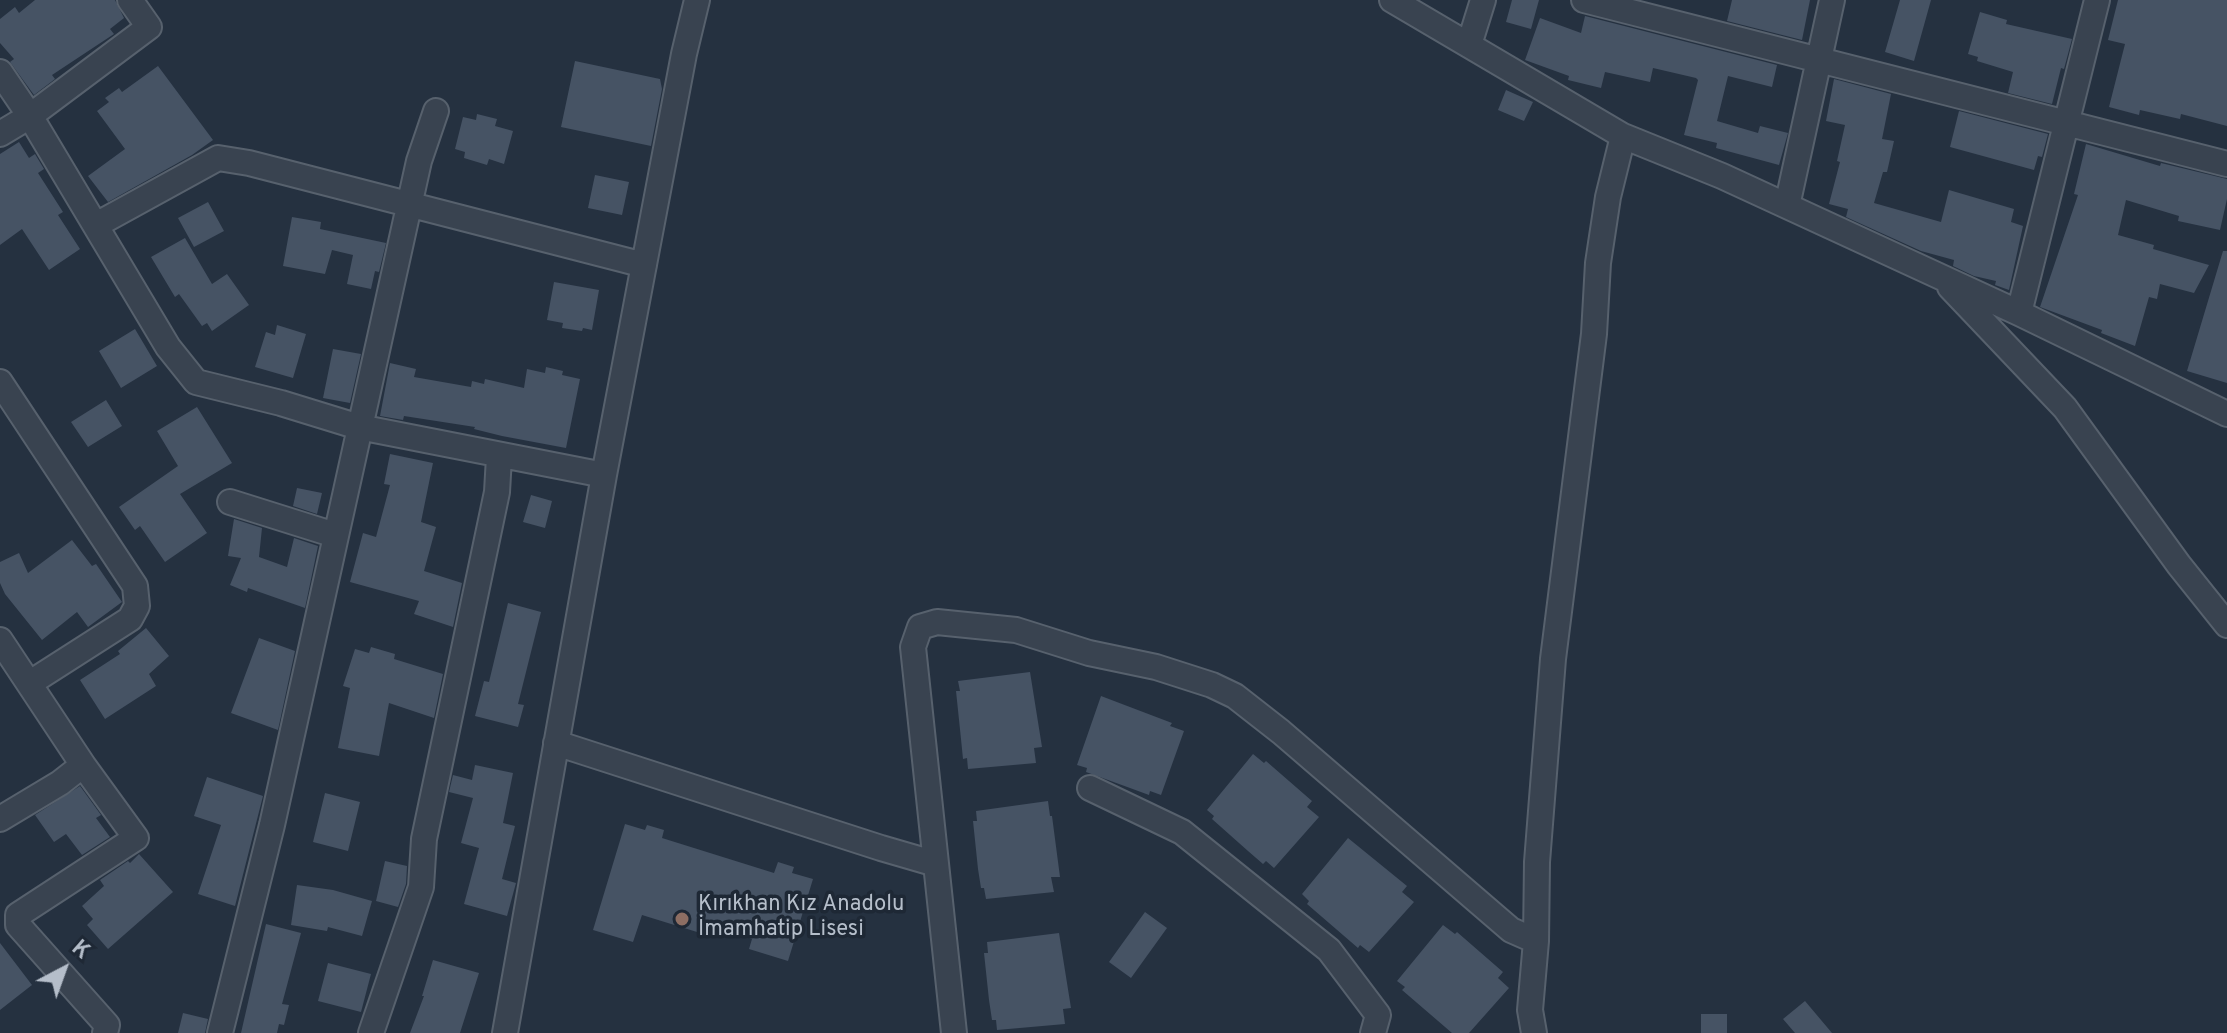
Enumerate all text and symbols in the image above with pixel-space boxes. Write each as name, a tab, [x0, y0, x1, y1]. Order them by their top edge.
place label: Kırıkhan Kız Anadolu İmamhatip Lisesi	[698, 893, 904, 944]
marker: Kırıkhan Kız Anadolu İmamhatip Lisesi	[673, 910, 691, 928]
north arrow	[24, 929, 104, 1009]
text: K	[65, 935, 95, 966]

